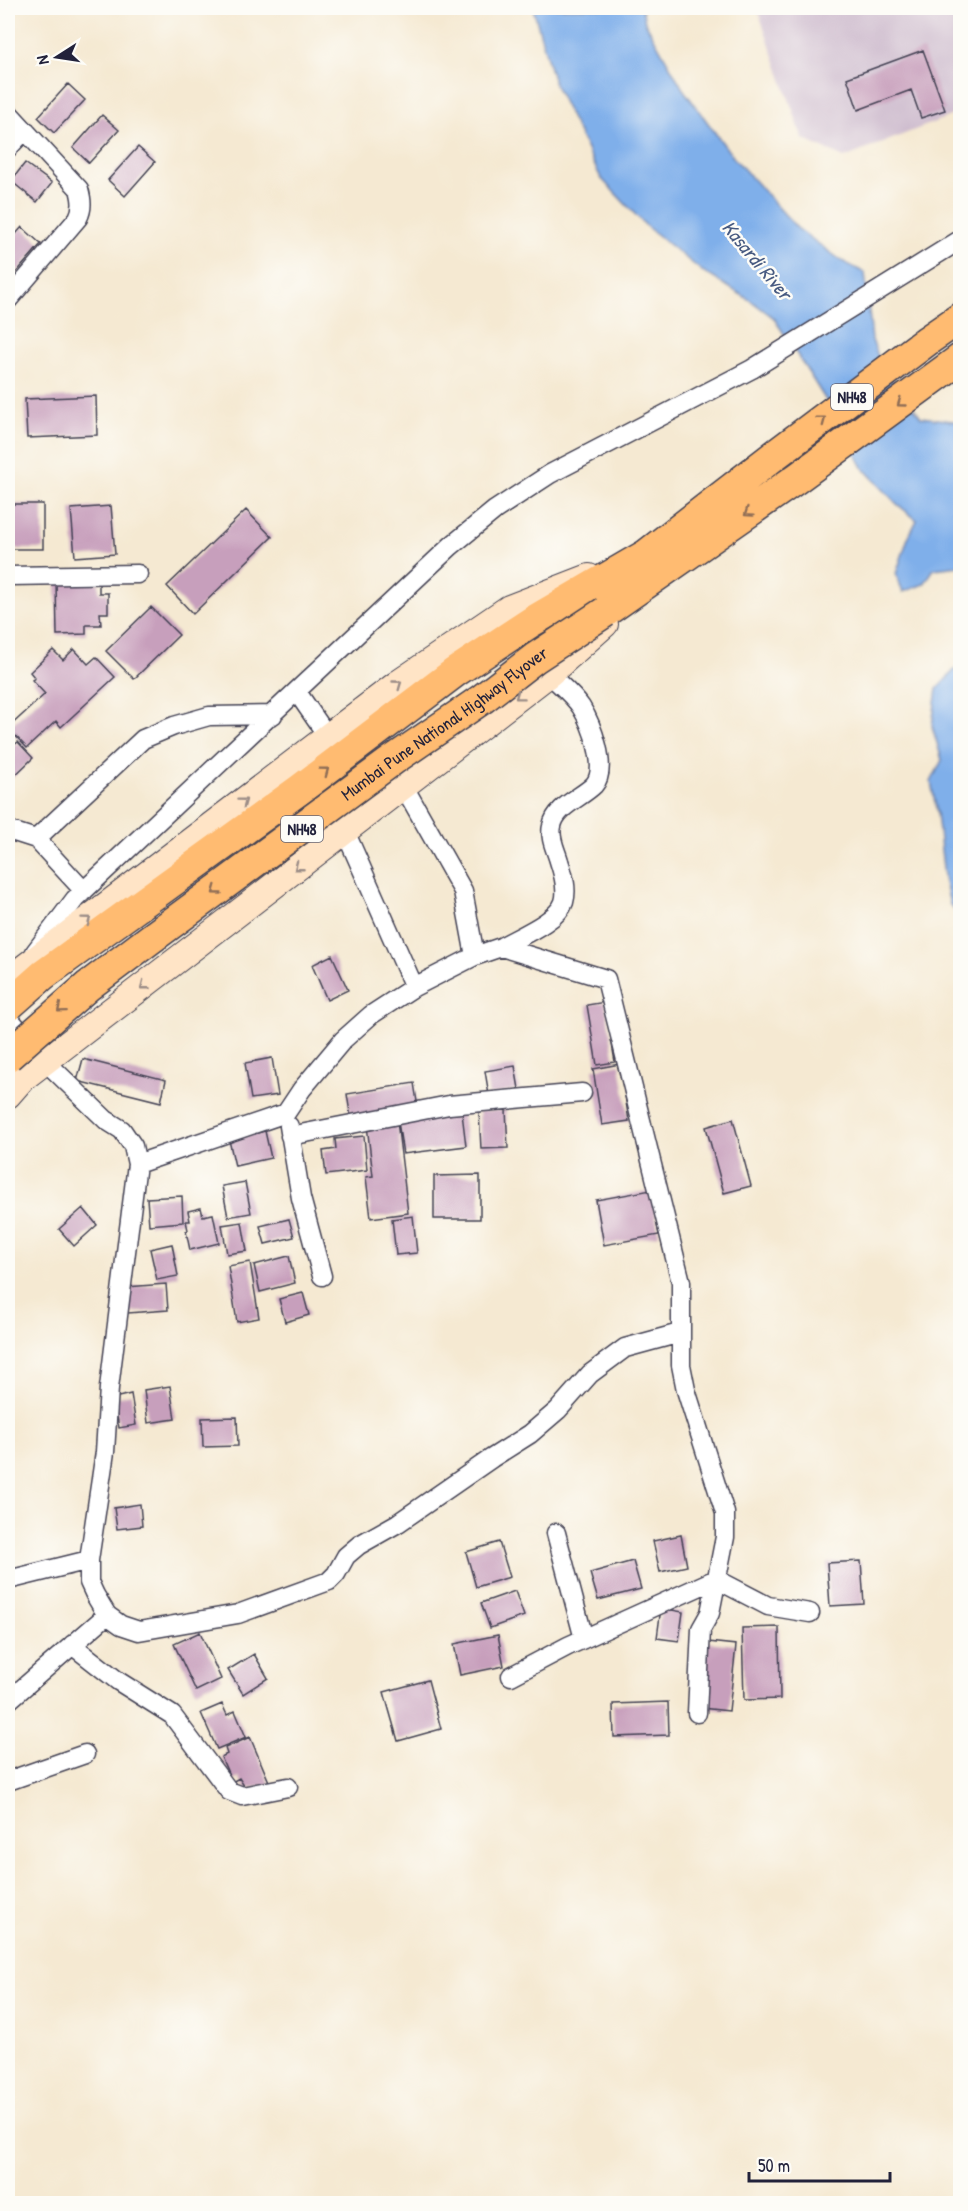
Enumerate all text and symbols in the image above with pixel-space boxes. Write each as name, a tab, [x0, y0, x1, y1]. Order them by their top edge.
north arrow	[27, 27, 87, 87]
text: N	[31, 53, 54, 67]
water label: Kasardi River	[716, 214, 800, 307]
road number: NH48	[831, 384, 873, 410]
one-way arrow	[896, 395, 907, 406]
one-way arrow	[815, 416, 826, 427]
one-way arrow	[744, 506, 755, 517]
street label: Mumbai Pune National Highway Flyover	[336, 640, 552, 806]
one-way arrow	[392, 680, 403, 691]
one-way arrow	[515, 689, 526, 700]
one-way arrow	[318, 768, 329, 779]
one-way arrow	[236, 798, 247, 809]
road number: NH48	[281, 816, 323, 842]
one-way arrow	[294, 859, 305, 870]
one-way arrow	[212, 884, 223, 895]
one-way arrow	[81, 916, 92, 927]
one-way arrow	[140, 978, 151, 989]
one-way arrow	[57, 1002, 68, 1013]
scale bar	[749, 2145, 890, 2183]
text: 50 m	[758, 2153, 790, 2178]

